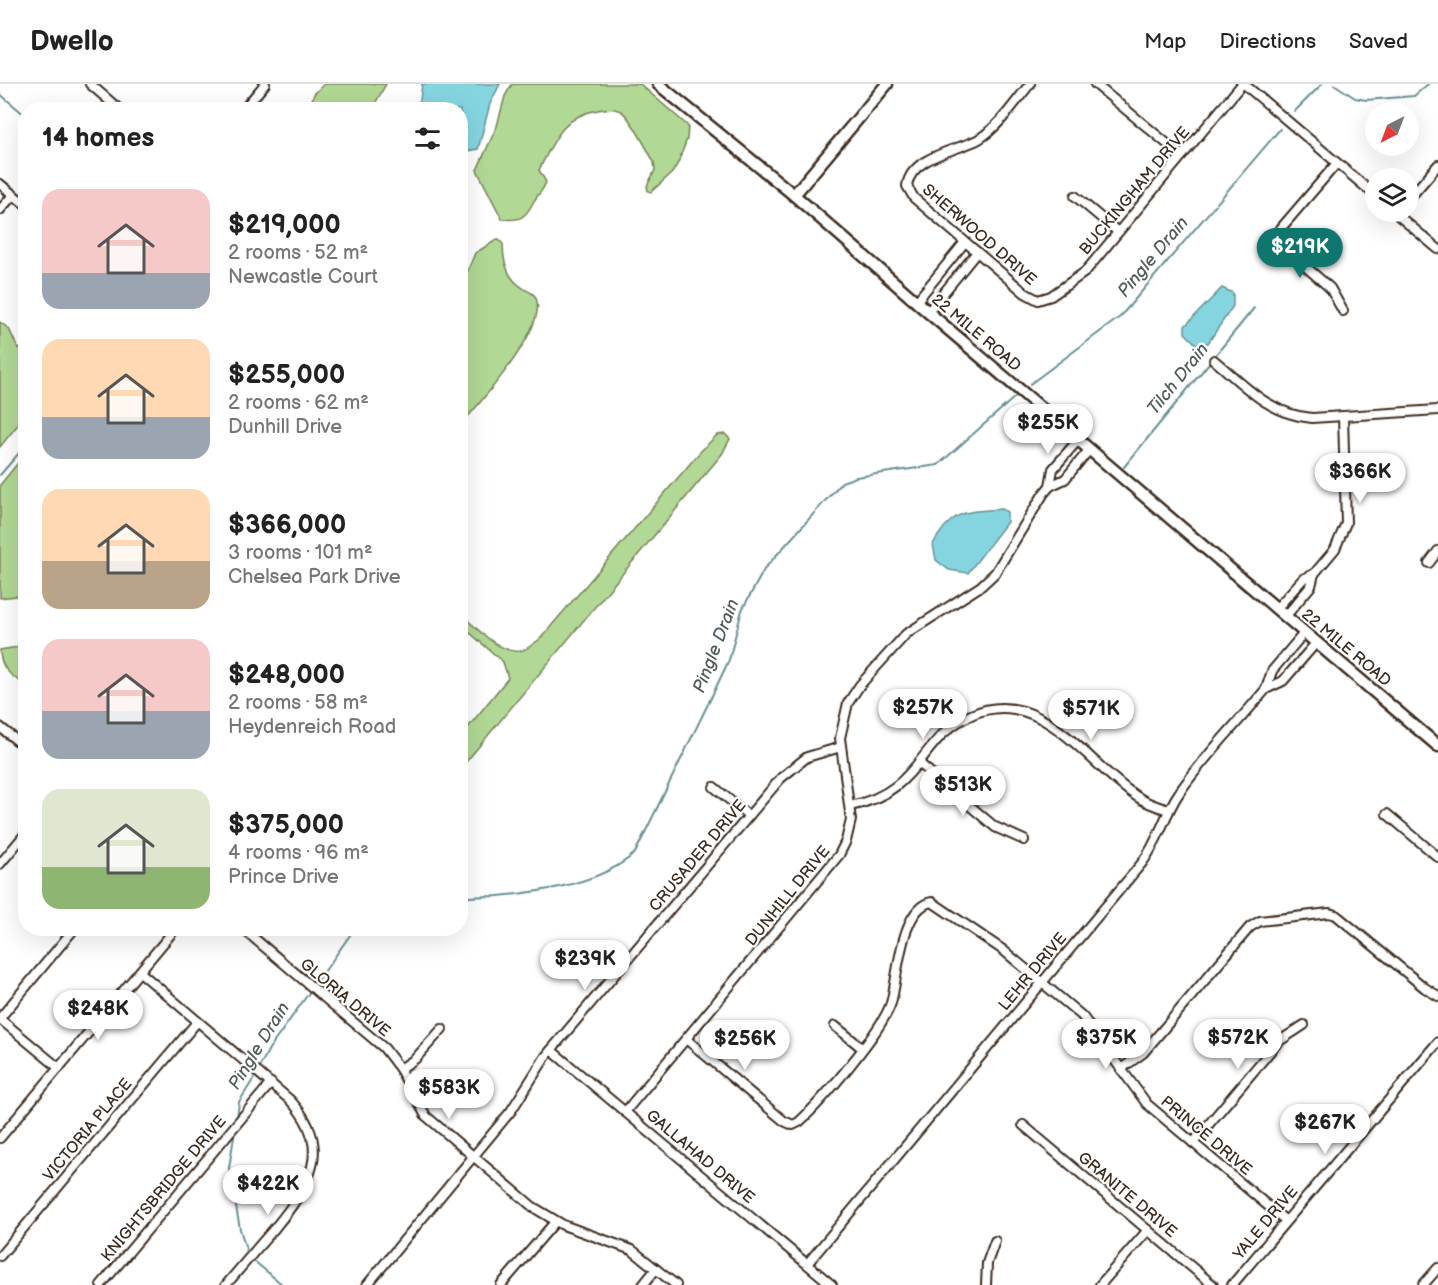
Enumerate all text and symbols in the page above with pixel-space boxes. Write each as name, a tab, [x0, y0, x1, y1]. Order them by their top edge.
text: Dwello	[30, 25, 114, 58]
text: Map	[1144, 29, 1187, 54]
text: Directions	[1220, 29, 1316, 54]
text: Saved	[1349, 29, 1408, 54]
north arrow	[1365, 102, 1419, 156]
map controls	[1365, 102, 1419, 222]
icon: filters	[411, 122, 444, 155]
text: 14 homes	[42, 123, 154, 154]
street label: BUCKINGHAM DRIVE	[1076, 123, 1194, 259]
button: layers	[1365, 168, 1419, 222]
street label: SHERWOOD DRIVE	[918, 180, 1040, 290]
text: $219,000	[228, 210, 341, 241]
water label: Pingle Drain	[1113, 212, 1193, 302]
icon: home	[90, 213, 162, 285]
pin: $219K	[1258, 228, 1342, 279]
text: $219K	[1271, 235, 1329, 259]
text: 2 rooms · 52 m²	[228, 241, 368, 265]
text: Newcastle Court	[228, 265, 378, 289]
street label: 22 MILE ROAD	[928, 290, 1024, 376]
water label: Tilch Drain	[1143, 339, 1213, 419]
text: $255,000	[228, 360, 345, 391]
icon: home	[90, 363, 162, 435]
text: 2 rooms · 62 m²	[228, 391, 369, 415]
pin: $255K	[1006, 404, 1090, 455]
text: $255K	[1017, 411, 1079, 435]
text: Dunhill Drive	[228, 415, 342, 439]
pin: $366K	[1318, 453, 1402, 504]
text: $366K	[1329, 460, 1391, 484]
text: $366,000	[228, 510, 346, 541]
icon: home	[90, 513, 162, 585]
text: 3 rooms · 101 m²	[228, 541, 373, 565]
text: Chelsea Park Drive	[228, 565, 401, 589]
water label: Pingle Drain	[689, 596, 743, 696]
street label: 22 MILE ROAD	[1298, 605, 1394, 691]
text: $248,000	[228, 660, 345, 691]
icon: home	[90, 663, 162, 735]
pin: $257K	[881, 689, 965, 740]
pin: $571K	[1049, 690, 1133, 741]
text: 2 rooms · 58 m²	[228, 691, 368, 715]
text: $257K	[892, 696, 954, 720]
text: $571K	[1062, 697, 1120, 721]
text: Heydenreich Road	[228, 715, 396, 739]
pin: $513K	[921, 766, 1005, 817]
text: $513K	[934, 773, 992, 797]
street label: CRUSADER DRIVE	[646, 796, 750, 916]
text: $375,000	[228, 810, 344, 841]
icon: home	[90, 813, 162, 885]
text: 4 rooms · 96 m²	[228, 841, 369, 865]
street label: DUNHILL DRIVE	[742, 842, 834, 950]
text: Prince Drive	[228, 865, 339, 889]
street label: LEHR DRIVE	[995, 929, 1071, 1015]
pin: $239K	[543, 940, 627, 991]
text: $239K	[554, 947, 616, 971]
street label: GLORIA DRIVE	[296, 955, 394, 1041]
pin: $248K	[56, 990, 140, 1041]
text: $248K	[67, 997, 129, 1021]
water label: Pingle Drain	[224, 999, 294, 1093]
pin: $375K	[1064, 1019, 1148, 1070]
pin: $572K	[1196, 1019, 1280, 1070]
pin: $256K	[703, 1020, 787, 1071]
text: $375K	[1075, 1026, 1137, 1050]
text: $572K	[1207, 1026, 1269, 1050]
text: $256K	[714, 1027, 776, 1051]
pin: $583K	[407, 1069, 491, 1120]
street label: VICTORIA PLACE	[40, 1075, 136, 1185]
text: $583K	[418, 1076, 480, 1100]
street label: PRINCE DRIVE	[1157, 1092, 1255, 1180]
pin: $267K	[1283, 1104, 1367, 1155]
street label: GALLAHAD DRIVE	[642, 1106, 758, 1208]
text: $267K	[1294, 1111, 1356, 1135]
street label: KNIGHTSBRIDGE DRIVE	[97, 1112, 231, 1266]
street label: GRANITE DRIVE	[1074, 1148, 1180, 1242]
pin: $422K	[226, 1165, 310, 1216]
text: $422K	[237, 1172, 299, 1196]
street label: YALE DRIVE	[1229, 1182, 1302, 1264]

